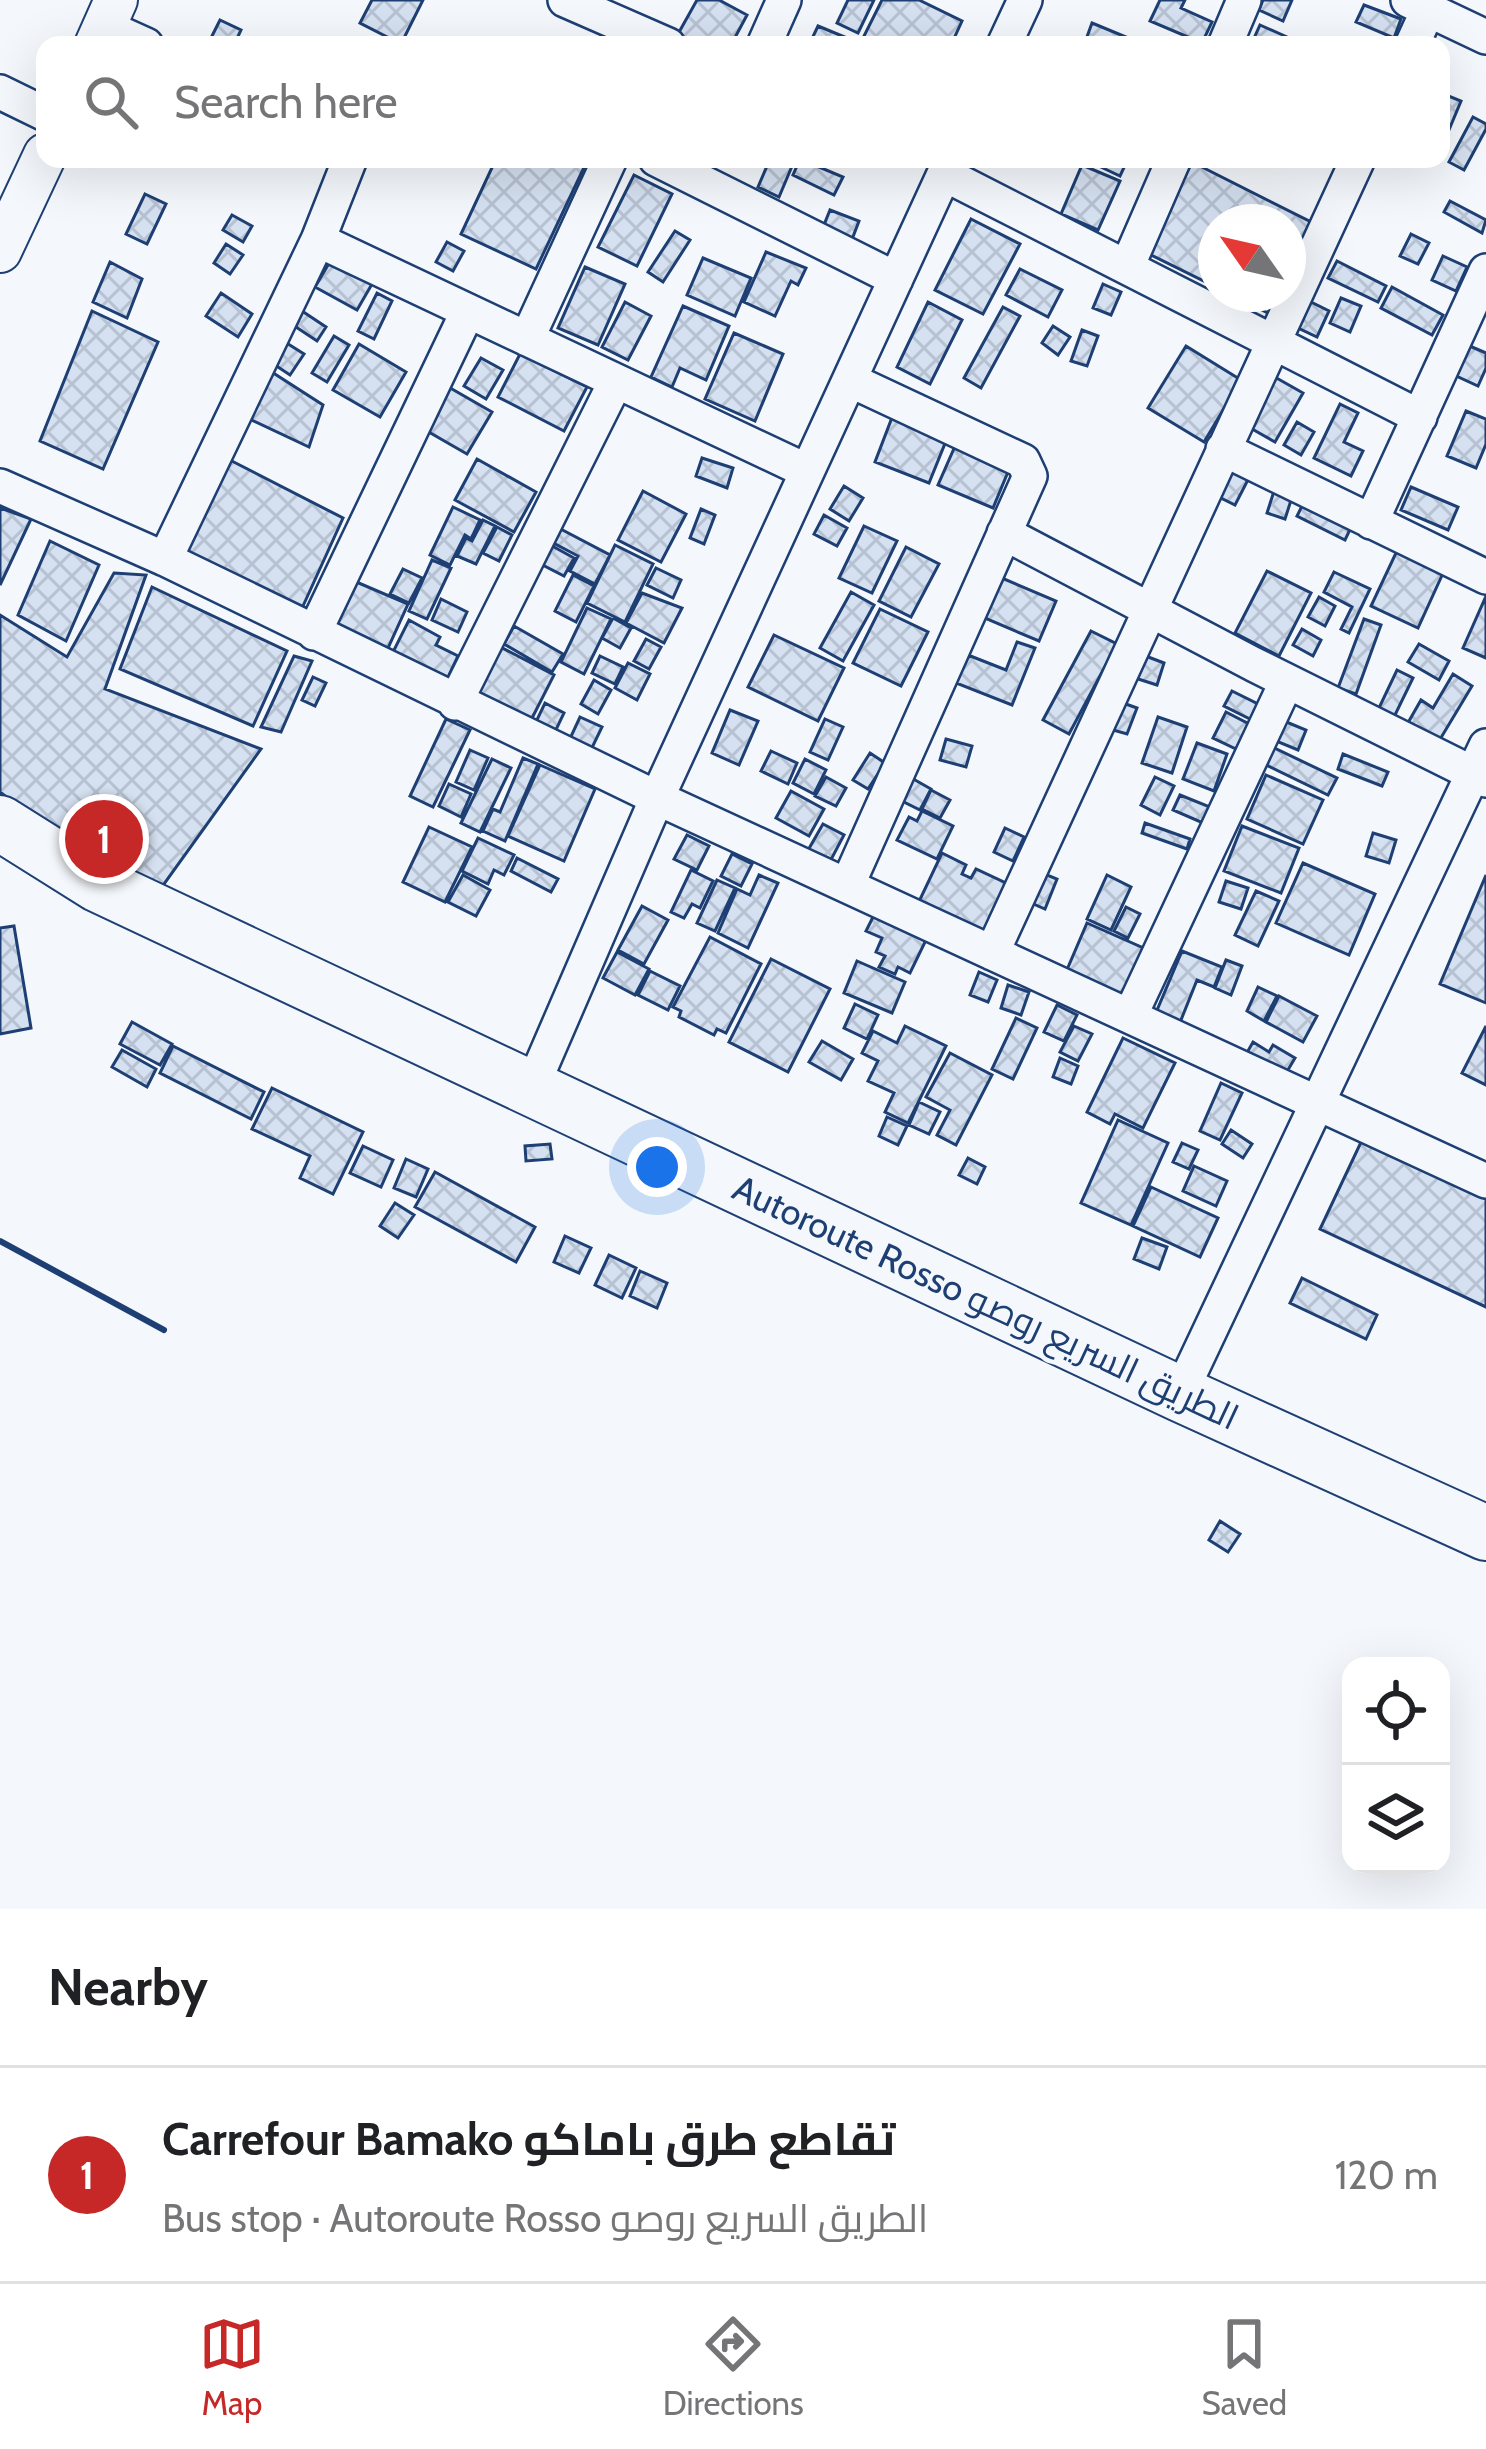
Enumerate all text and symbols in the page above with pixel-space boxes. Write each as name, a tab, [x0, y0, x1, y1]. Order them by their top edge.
search box	[36, 36, 1450, 168]
icon: search	[78, 69, 144, 135]
text: Search here	[174, 75, 398, 129]
north arrow	[1198, 204, 1306, 312]
pin: 1	[65, 794, 143, 884]
your location	[627, 1137, 687, 1197]
street label: Autoroute Rosso الطريق السريع روصو	[725, 1165, 1246, 1441]
map controls	[1342, 1657, 1450, 1873]
button: locate	[1342, 1657, 1450, 1765]
button: layers	[1342, 1765, 1450, 1873]
text: Nearby	[48, 1956, 208, 2018]
text: Carrefour Bamako تقاطع طرق باماكو	[162, 2112, 895, 2166]
text: 1	[80, 2151, 94, 2199]
text: 120 m	[1335, 2151, 1438, 2199]
text: Bus stop · Autoroute Rosso الطريق السريع روصو	[162, 2194, 928, 2242]
tab: Map	[199, 2311, 265, 2423]
tab: Directions	[663, 2311, 804, 2423]
tab: Saved	[1201, 2311, 1287, 2423]

